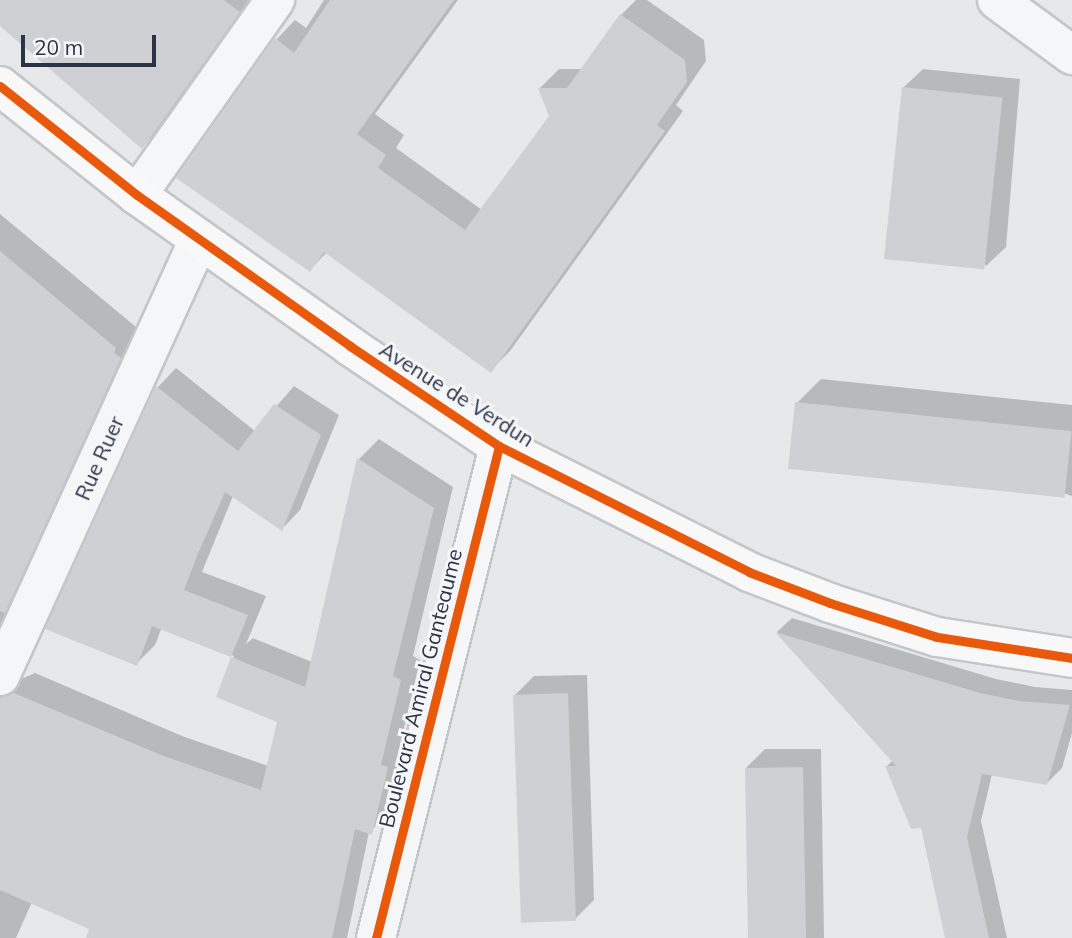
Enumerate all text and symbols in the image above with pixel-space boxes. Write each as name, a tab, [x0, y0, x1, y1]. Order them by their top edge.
scale bar	[24, 21, 159, 65]
text: 20 m	[34, 34, 83, 60]
street label: Avenue de Verdun	[375, 336, 539, 452]
street label: Rue Ruer	[69, 412, 129, 504]
street label: Boulevard Amiral Ganteaume	[373, 546, 467, 830]

